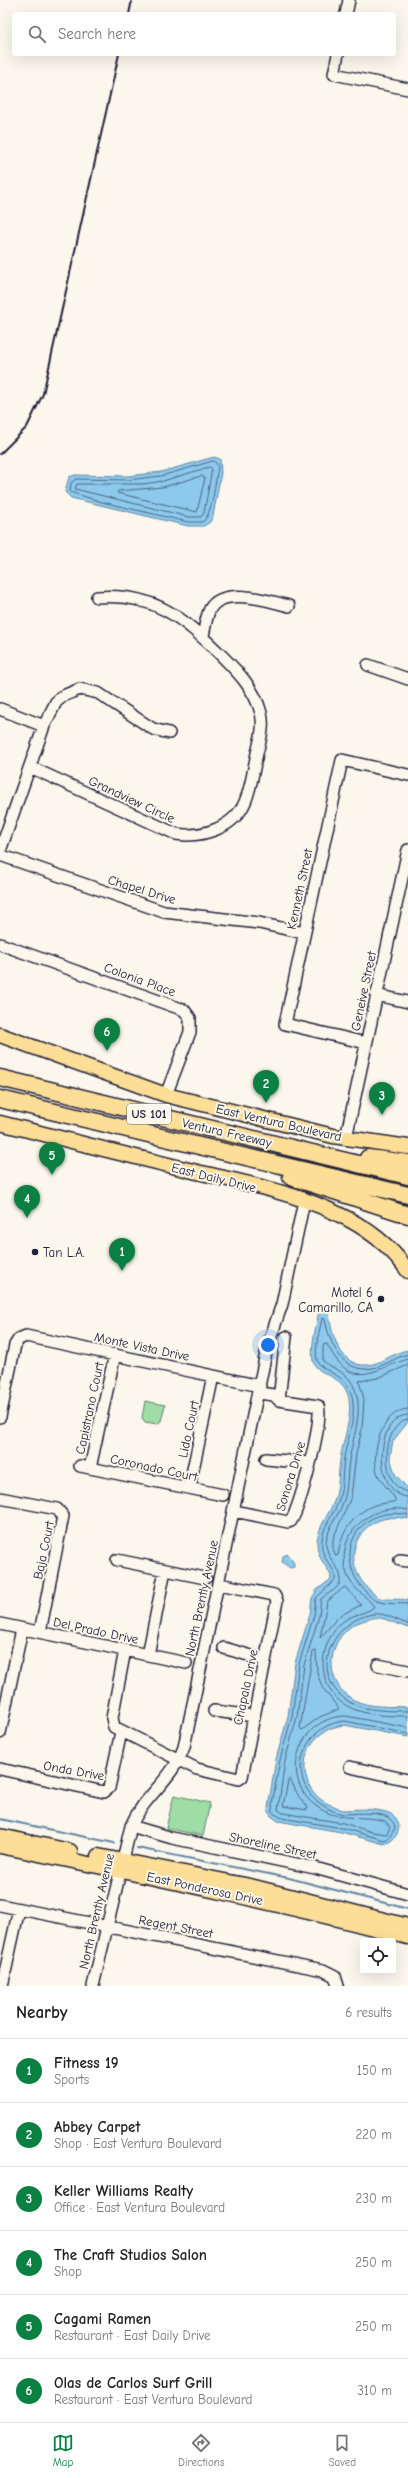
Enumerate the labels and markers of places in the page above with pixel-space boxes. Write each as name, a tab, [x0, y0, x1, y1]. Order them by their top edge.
pin: 6	[94, 1018, 120, 1051]
pin: 2	[253, 1070, 279, 1103]
pin: 3	[369, 1082, 395, 1115]
pin: 5	[39, 1142, 65, 1175]
pin: 4	[14, 1185, 40, 1218]
pin: 1	[109, 1238, 135, 1271]
place label: Tan L.A.	[43, 1245, 85, 1260]
marker: Tan L.A.	[30, 1247, 40, 1257]
place label: Motel 6 Camarillo, CA	[298, 1285, 373, 1315]
marker: Motel 6 Camarillo, CA	[376, 1294, 386, 1304]

